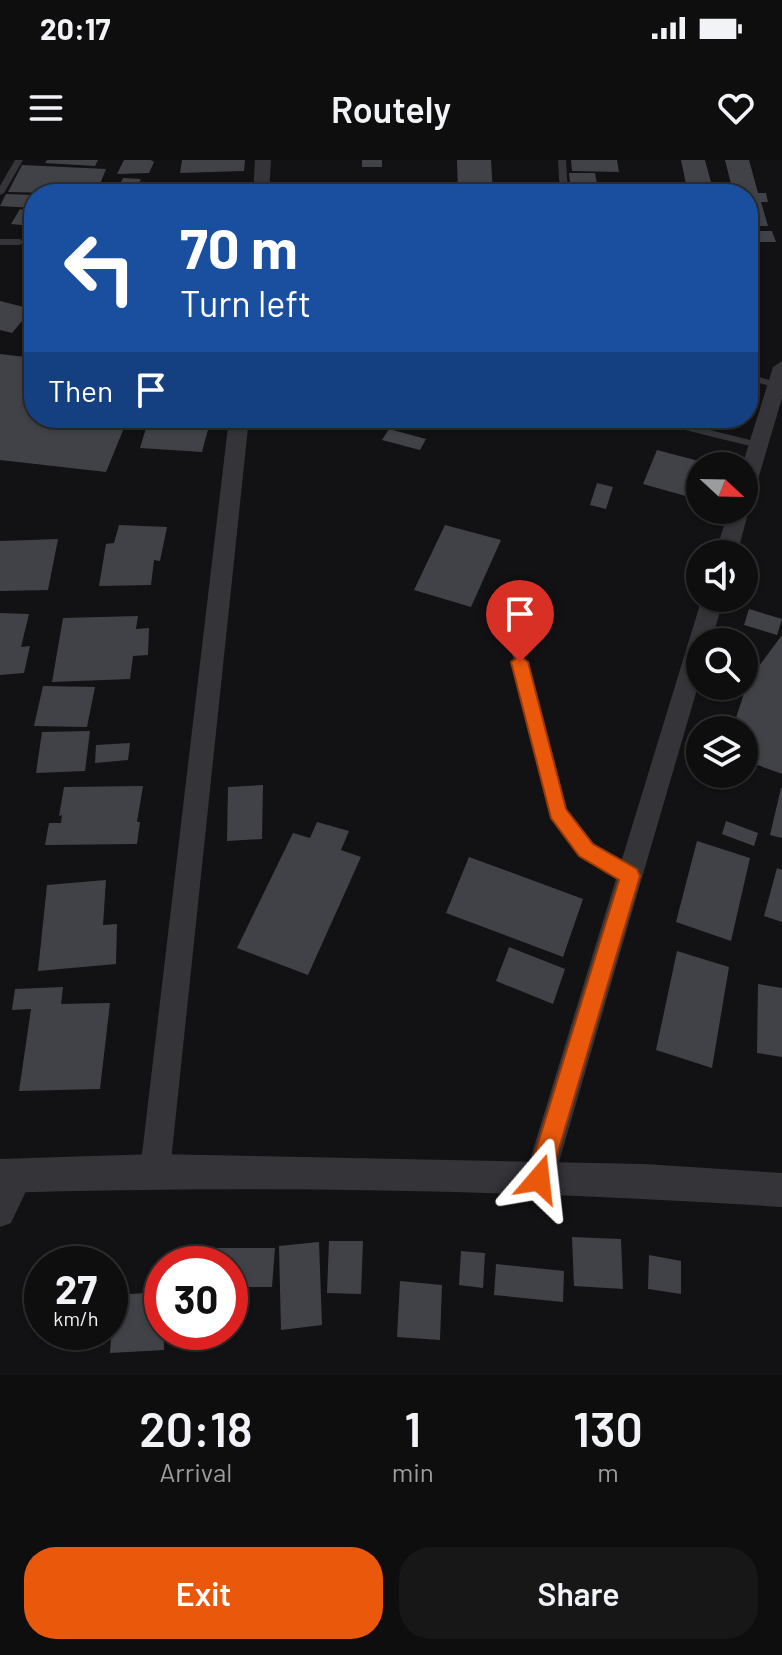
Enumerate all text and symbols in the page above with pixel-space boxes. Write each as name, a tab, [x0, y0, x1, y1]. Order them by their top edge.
text: 20:17	[40, 10, 110, 46]
icon: menu	[24, 86, 68, 130]
icon: heart	[714, 86, 758, 130]
text: Routely	[331, 87, 451, 130]
text: 70 m	[180, 213, 298, 280]
icon: left	[48, 216, 152, 320]
text: Turn left	[180, 281, 311, 324]
icon: arrive	[129, 368, 173, 412]
text: Then	[48, 372, 113, 408]
north arrow	[686, 452, 758, 524]
map controls	[686, 452, 758, 788]
button: sound	[686, 540, 758, 612]
pin	[486, 580, 554, 662]
icon: arrive	[498, 592, 542, 636]
button: search	[686, 628, 758, 700]
button: layers	[686, 716, 758, 788]
position arrow	[497, 1137, 581, 1221]
speed limit sign: 30	[144, 1246, 248, 1350]
text: 27	[55, 1264, 97, 1312]
text: km/h	[53, 1306, 99, 1330]
text: 20:18	[139, 1399, 252, 1457]
text: 1	[404, 1399, 421, 1457]
text: 130	[573, 1399, 643, 1457]
text: Arrival	[160, 1456, 232, 1487]
text: min	[392, 1456, 434, 1487]
text: m	[597, 1456, 619, 1487]
button: Exit	[24, 1547, 383, 1639]
button: Share	[399, 1547, 758, 1639]

